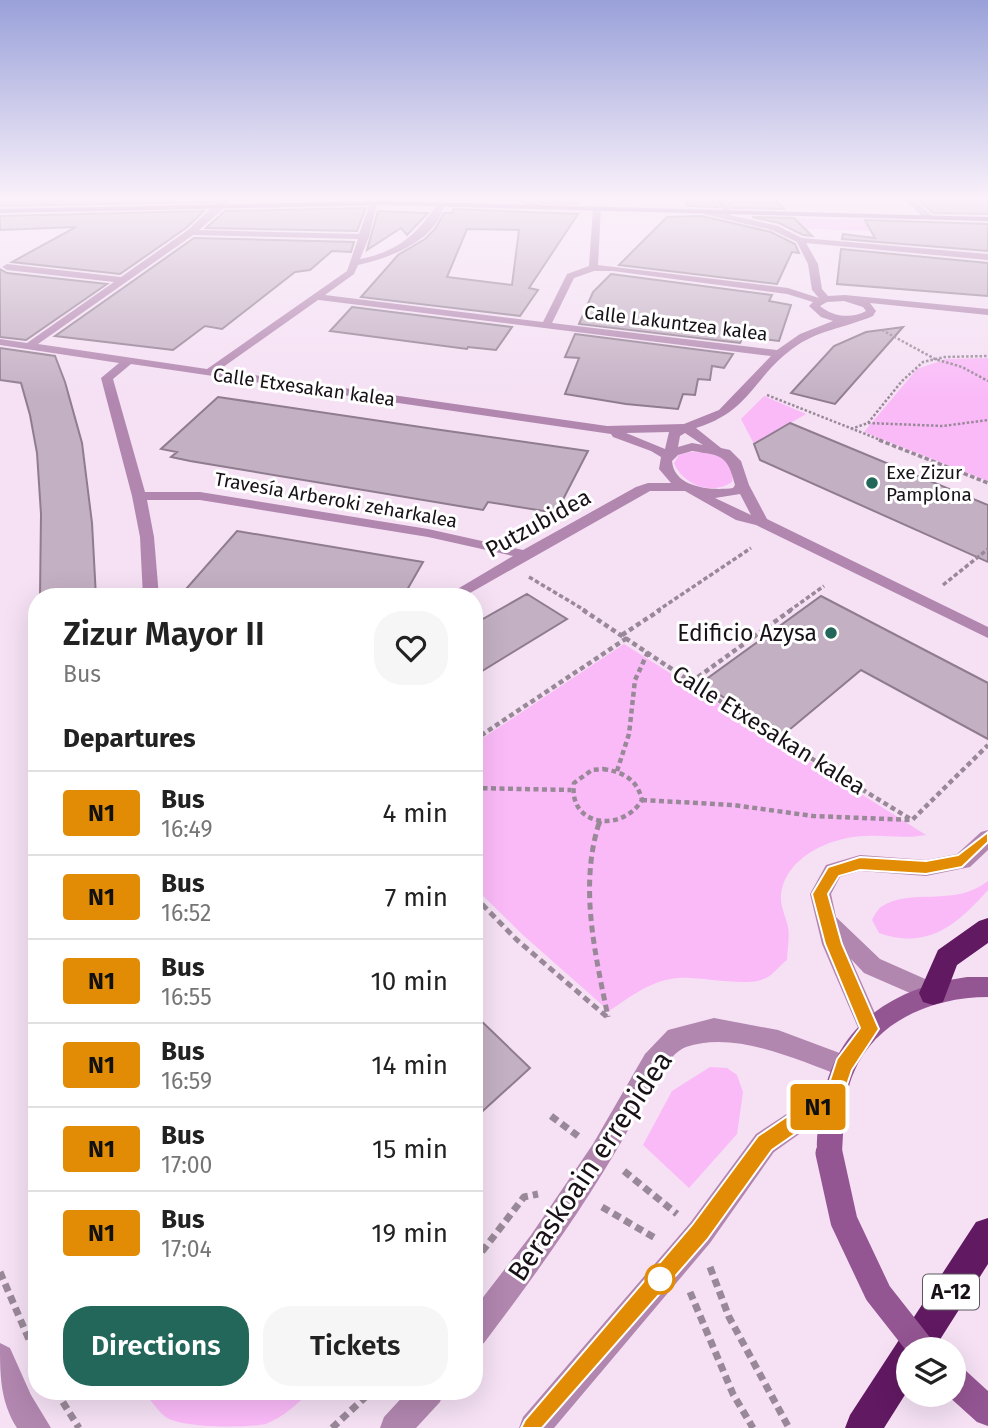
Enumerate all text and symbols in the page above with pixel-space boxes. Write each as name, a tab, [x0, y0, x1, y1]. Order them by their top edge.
street label: Calle Lakuntzea kalea	[583, 300, 769, 346]
street label: Calle Etxesakan kalea	[211, 363, 397, 411]
place label: Exe Zizur Pamplona	[886, 461, 972, 506]
street label: Travesía Arberoki zeharkalea	[213, 467, 459, 533]
marker: Exe Zizur Pamplona	[864, 475, 880, 491]
street label: Putzubidea	[480, 483, 596, 563]
button: heart	[374, 611, 448, 685]
text: Zizur Mayor II	[63, 614, 265, 654]
place label: Edificio Azysa	[677, 619, 817, 647]
marker: Edificio Azysa	[823, 625, 839, 641]
street label: Calle Etxesakan kalea	[667, 659, 871, 801]
text: Bus	[63, 660, 101, 688]
text: Departures	[63, 723, 196, 754]
text: Bus	[161, 784, 204, 815]
text: 4 min	[382, 798, 448, 829]
text: N1	[88, 799, 115, 827]
text: 16:49	[161, 815, 212, 843]
text: Bus	[161, 868, 204, 899]
text: 7 min	[385, 882, 448, 913]
text: N1	[88, 883, 115, 911]
text: 16:52	[161, 899, 211, 927]
text: Bus	[161, 952, 204, 983]
text: 10 min	[370, 966, 448, 997]
text: N1	[88, 967, 115, 995]
text: 16:55	[161, 983, 212, 1011]
text: Bus	[161, 1036, 204, 1067]
street label: Beraskoain errepidea	[501, 1045, 679, 1287]
text: 14 min	[371, 1050, 448, 1081]
text: N1	[88, 1051, 115, 1079]
text: 16:59	[161, 1067, 212, 1095]
line badge: N1	[786, 1084, 850, 1130]
text: N1	[804, 1093, 832, 1121]
text: Bus	[161, 1120, 204, 1151]
text: 15 min	[372, 1134, 448, 1165]
text: N1	[88, 1135, 115, 1163]
text: 17:00	[161, 1151, 212, 1179]
text: Bus	[161, 1204, 204, 1235]
text: 19 min	[371, 1218, 448, 1249]
text: N1	[88, 1219, 115, 1247]
text: 17:04	[161, 1235, 212, 1263]
unlabelled marker	[645, 1264, 675, 1294]
road number: A-12	[923, 1274, 979, 1310]
button: Directions	[63, 1306, 249, 1386]
button: Tickets	[263, 1306, 448, 1386]
map controls	[896, 1337, 966, 1407]
button: layers	[896, 1337, 966, 1407]

